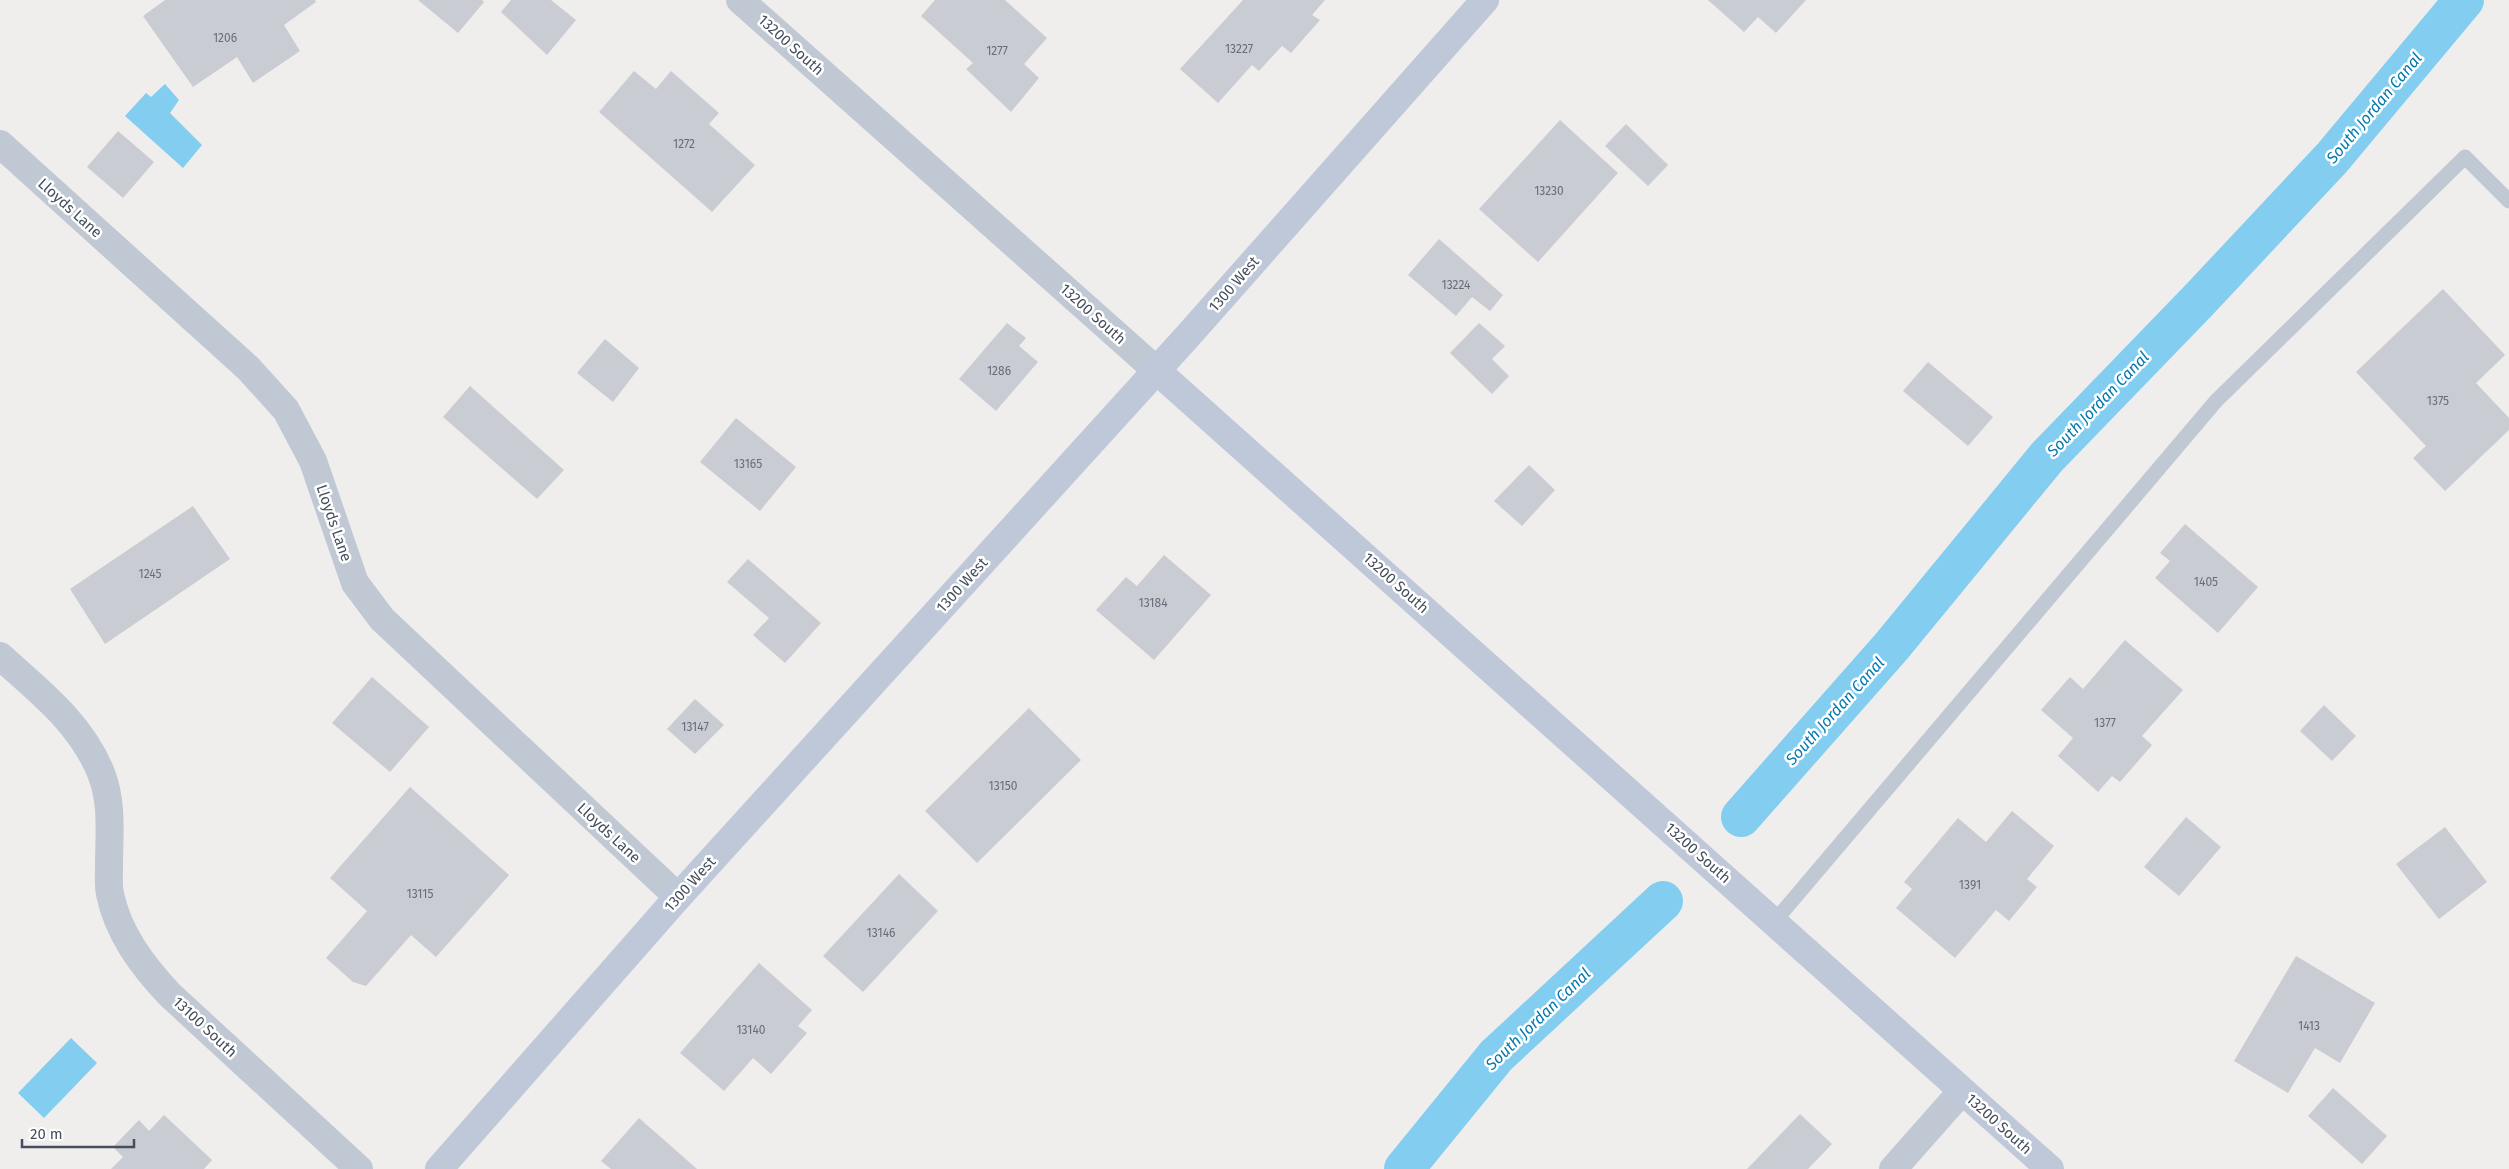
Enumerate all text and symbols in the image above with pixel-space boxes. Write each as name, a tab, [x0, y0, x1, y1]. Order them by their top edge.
street label: 13200 South	[755, 11, 827, 79]
house number: 1206	[213, 31, 237, 45]
house number: 13227	[1225, 42, 1253, 56]
house number: 1277	[986, 44, 1008, 58]
water label: South Jordan Canal	[2322, 49, 2426, 168]
house number: 1272	[673, 137, 695, 151]
street label: Lloyds Lane	[34, 175, 106, 241]
house number: 13230	[1534, 184, 1564, 198]
street label: 1300 West	[1205, 252, 1263, 315]
house number: 13224	[1441, 278, 1471, 292]
street label: 13200 South	[1057, 280, 1129, 348]
water label: South Jordan Canal	[2042, 348, 2153, 461]
house number: 1286	[987, 364, 1011, 378]
house number: 1375	[2427, 394, 2449, 408]
house number: 13165	[734, 457, 762, 471]
street label: Lloyds Lane	[312, 482, 356, 564]
street label: 13200 South	[1360, 549, 1432, 617]
street label: 1300 West	[933, 553, 992, 616]
house number: 1245	[138, 567, 162, 581]
house number: 1405	[2194, 575, 2218, 589]
house number: 13184	[1138, 596, 1168, 610]
water label: South Jordan Canal	[1781, 653, 1888, 770]
house number: 1377	[2094, 716, 2116, 730]
house number: 13147	[681, 720, 709, 734]
house number: 13150	[989, 779, 1018, 793]
street label: Lloyds Lane	[574, 799, 644, 867]
street label: 13200 South	[1662, 819, 1734, 887]
street label: 1300 West	[661, 852, 720, 915]
house number: 1391	[1959, 878, 1981, 892]
house number: 13115	[406, 887, 434, 901]
house number: 13146	[867, 926, 895, 940]
water label: South Jordan Canal	[1481, 964, 1594, 1075]
street label: 13100 South	[169, 993, 241, 1061]
house number: 1413	[2298, 1019, 2320, 1033]
house number: 13140	[736, 1023, 766, 1037]
street label: 13200 South	[1963, 1090, 2035, 1158]
scale bar	[22, 1116, 135, 1148]
text: 20 m	[30, 1125, 63, 1143]

